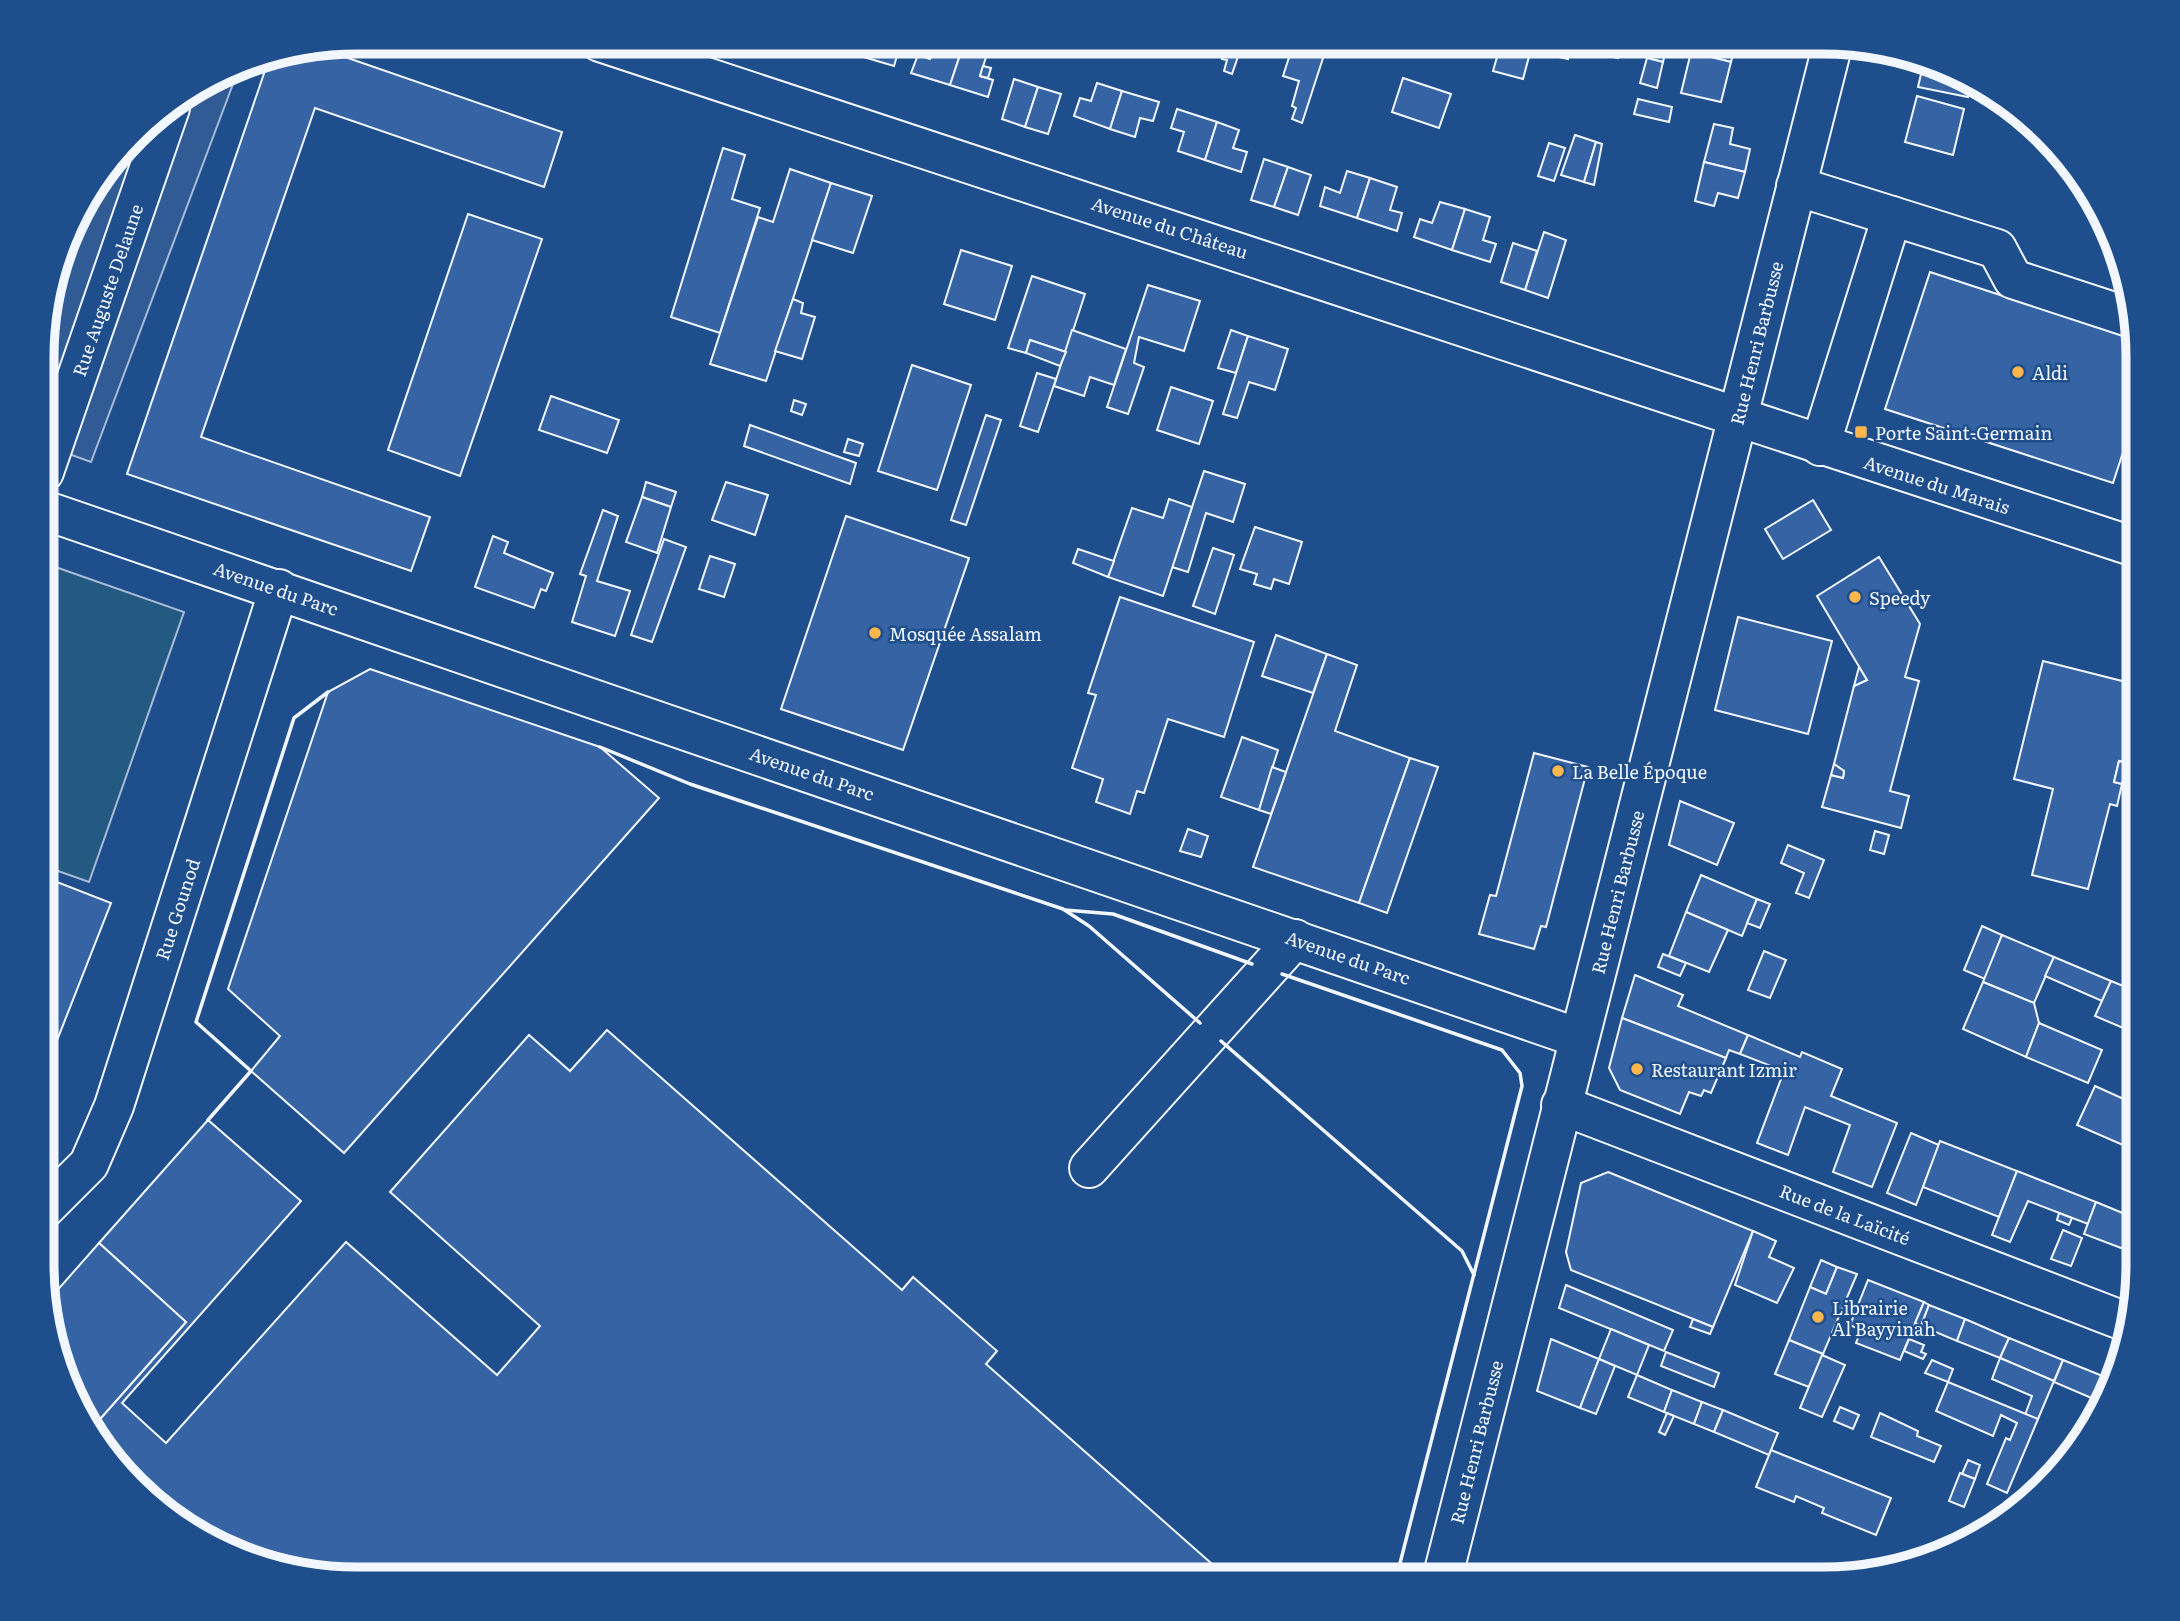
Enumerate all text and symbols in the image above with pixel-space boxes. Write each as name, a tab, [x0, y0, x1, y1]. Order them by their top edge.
street label: Avenue du Château	[1088, 189, 1252, 265]
street label: Rue Auguste Delaune	[65, 200, 149, 380]
street label: Rue Henri Barbusse	[1723, 258, 1789, 428]
place label: Aldi	[2032, 359, 2068, 386]
marker: Aldi	[2010, 364, 2026, 380]
place label: Porte Saint-Germain	[1875, 419, 2052, 446]
marker: Porte Saint-Germain	[1853, 424, 1869, 440]
street label: Avenue du Marais	[1860, 448, 2014, 520]
street label: Avenue du Parc	[210, 554, 342, 622]
place label: Speedy	[1869, 584, 1931, 611]
marker: Speedy	[1847, 589, 1863, 605]
place label: Mosquée Assalam	[889, 620, 1042, 647]
marker: Mosquée Assalam	[867, 625, 883, 641]
street label: Avenue du Parc	[746, 739, 878, 807]
place label: La Belle Époque	[1572, 758, 1707, 785]
marker: La Belle Époque	[1550, 763, 1566, 779]
street label: Rue Henri Barbusse	[1584, 807, 1650, 977]
street label: Rue Gounod	[148, 855, 206, 963]
street label: Avenue du Parc	[1282, 923, 1414, 991]
place label: Restaurant Izmir	[1651, 1056, 1797, 1083]
marker: Restaurant Izmir	[1629, 1061, 1645, 1077]
street label: Rue de la Laïcité	[1776, 1177, 1914, 1251]
place label: Librairie Al Bayyinah	[1832, 1294, 1936, 1342]
marker: Librairie Al Bayyinah	[1810, 1309, 1826, 1325]
street label: Rue Henri Barbusse	[1443, 1357, 1509, 1527]

